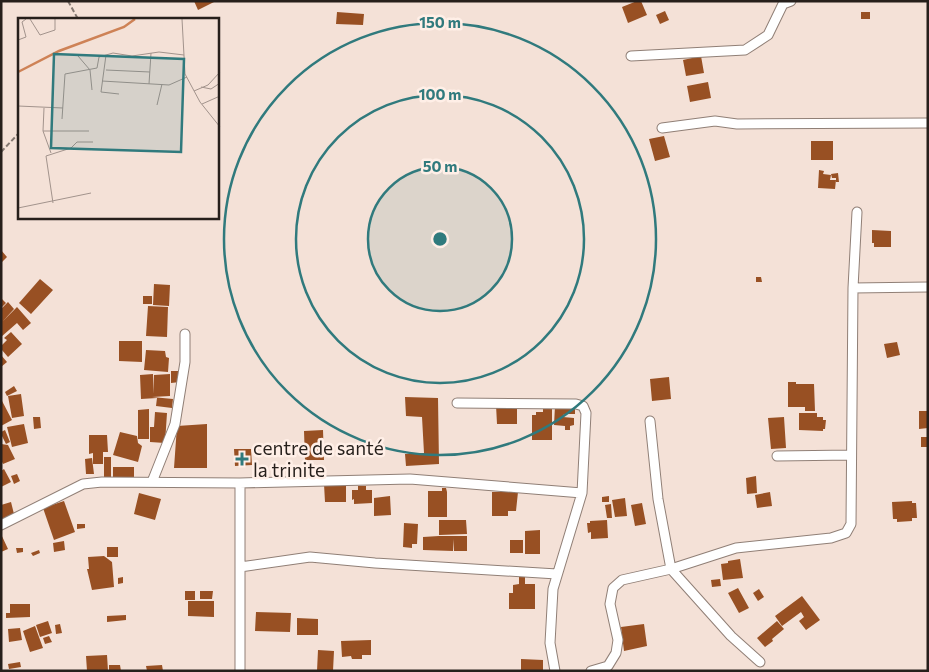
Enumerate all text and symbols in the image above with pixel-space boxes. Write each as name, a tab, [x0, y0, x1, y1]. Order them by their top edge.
text: 150 m	[419, 13, 461, 31]
inset map	[18, 18, 219, 219]
text: 100 m	[419, 85, 461, 103]
text: 50 m	[423, 157, 457, 175]
centre of rings	[431, 230, 449, 248]
place label: centre de santé la trinite	[253, 436, 384, 481]
marker: centre de santé la trinite	[235, 452, 249, 466]

